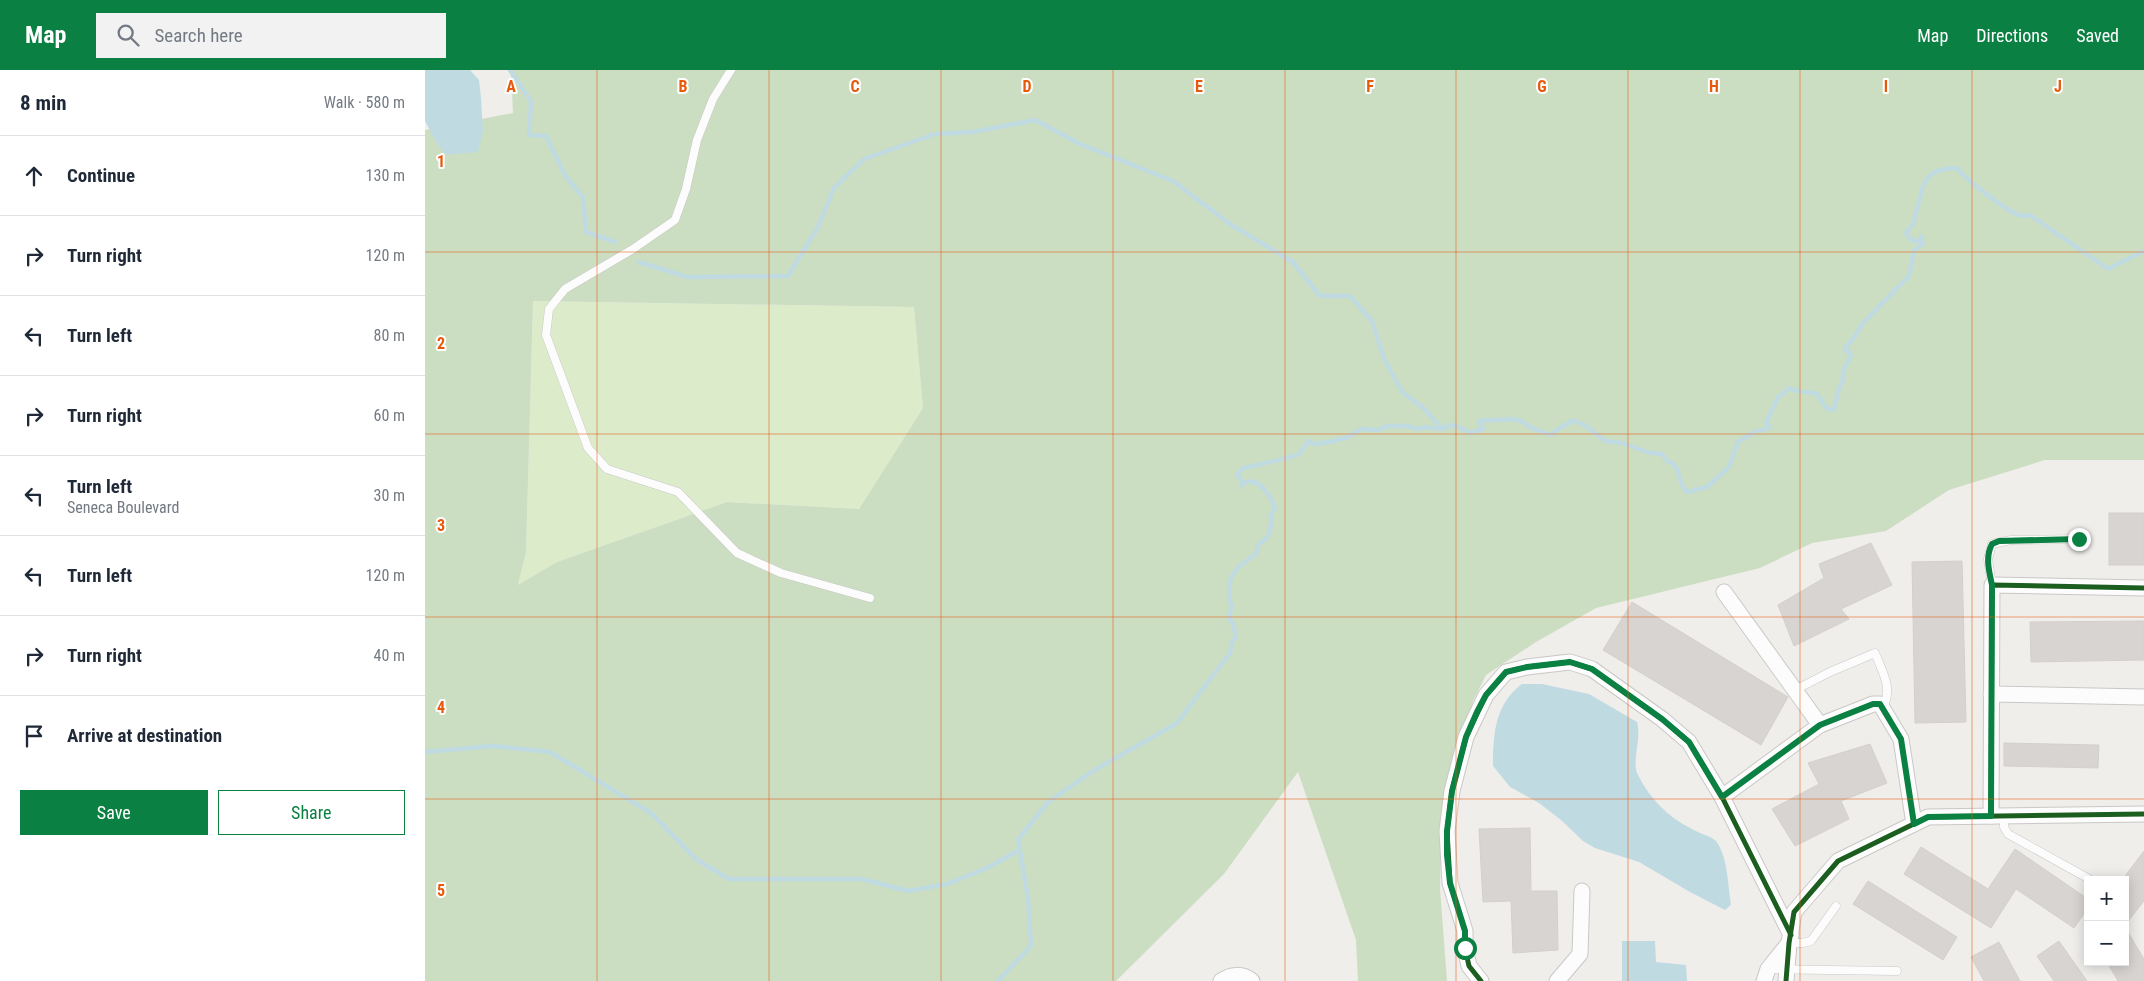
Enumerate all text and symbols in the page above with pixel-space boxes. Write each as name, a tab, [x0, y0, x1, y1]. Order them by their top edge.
search box	[96, 13, 446, 58]
text: Map	[25, 21, 66, 49]
icon: search	[114, 21, 142, 49]
text: Search here	[154, 24, 243, 47]
text: Map	[1917, 25, 1948, 46]
text: Directions	[1976, 25, 2048, 46]
text: Saved	[2076, 25, 2119, 46]
text: A	[506, 77, 516, 96]
text: B	[679, 77, 688, 96]
text: C	[850, 77, 860, 96]
text: D	[1022, 77, 1032, 96]
text: E	[1195, 77, 1203, 96]
text: F	[1366, 77, 1374, 96]
text: G	[1537, 77, 1547, 96]
text: H	[1709, 77, 1719, 96]
text: I	[1884, 77, 1888, 96]
text: J	[2054, 77, 2062, 96]
text: 8 min	[20, 91, 67, 115]
text: Walk · 580 m	[324, 93, 405, 112]
text: 1	[437, 152, 445, 171]
icon: ahead	[20, 162, 48, 190]
text: Continue	[67, 164, 135, 187]
text: 130 m	[366, 166, 405, 185]
icon: right	[20, 242, 48, 270]
text: Turn right	[67, 244, 142, 267]
text: 120 m	[366, 246, 405, 265]
icon: left	[20, 322, 48, 350]
text: Turn left	[67, 324, 132, 347]
text: 80 m	[373, 326, 405, 345]
text: 2	[437, 334, 445, 353]
icon: right	[20, 402, 48, 430]
text: Turn right	[67, 404, 142, 427]
text: 60 m	[373, 406, 405, 425]
text: Turn left	[67, 475, 132, 498]
icon: left	[20, 482, 48, 510]
text: 30 m	[373, 486, 405, 505]
text: Seneca Boulevard	[67, 498, 179, 517]
text: 3	[437, 516, 445, 535]
route end	[2068, 528, 2091, 551]
icon: left	[20, 562, 48, 590]
text: Turn left	[67, 564, 132, 587]
text: 120 m	[366, 566, 405, 585]
icon: right	[20, 642, 48, 670]
text: Turn right	[67, 644, 142, 667]
text: 40 m	[373, 646, 405, 665]
text: 4	[437, 698, 445, 717]
icon: arrive	[20, 722, 48, 750]
text: Arrive at destination	[67, 724, 222, 747]
button: Save	[20, 790, 208, 835]
button: Share	[218, 790, 405, 835]
map controls	[2084, 876, 2129, 966]
button: +	[2084, 876, 2129, 921]
text: 5	[437, 881, 445, 900]
button: −	[2084, 921, 2129, 966]
route start	[1454, 937, 1477, 960]

